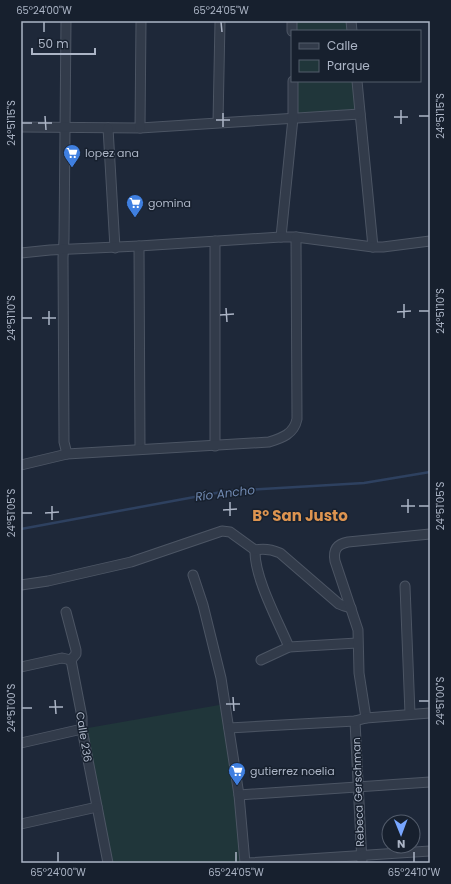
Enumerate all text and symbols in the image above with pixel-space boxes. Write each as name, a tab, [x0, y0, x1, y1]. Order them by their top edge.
text: 65°24'00"W	[16, 3, 72, 18]
text: 65°24'05"W	[193, 3, 249, 18]
scale bar	[32, 30, 95, 56]
legend	[291, 30, 421, 82]
text: 50 m	[38, 35, 69, 52]
text: Calle	[327, 37, 358, 54]
text: Parque	[327, 57, 370, 74]
text: 24°51'15"S	[433, 93, 448, 139]
text: 24°51'15"S	[4, 100, 19, 146]
supermarket icon: lopez ana	[62, 143, 82, 168]
place label: lopez ana	[85, 145, 139, 161]
supermarket icon: gomina	[125, 193, 145, 218]
place label: gomina	[148, 195, 191, 211]
text: 24°51'10"S	[433, 288, 448, 334]
text: 24°51'10"S	[4, 295, 19, 341]
water label: Río Ancho	[194, 481, 256, 505]
text: 24°51'05"S	[433, 482, 448, 530]
text: 24°51'05"S	[4, 489, 19, 537]
district label: Bº San Justo	[252, 505, 348, 526]
text: 24°51'00"S	[433, 677, 448, 725]
text: 24°51'00"S	[4, 684, 19, 732]
street label: Calle 236	[72, 711, 96, 763]
street label: Rebeca Gerschman	[348, 737, 368, 847]
supermarket icon: gutierrez noelia	[227, 761, 247, 786]
place label: gutierrez noelia	[250, 763, 335, 779]
north arrow	[381, 814, 421, 854]
text: N	[397, 836, 405, 852]
text: 65°24'00"W	[30, 865, 86, 880]
text: 65°24'05"W	[208, 865, 264, 880]
text: 65°24'10"W	[388, 865, 440, 880]

